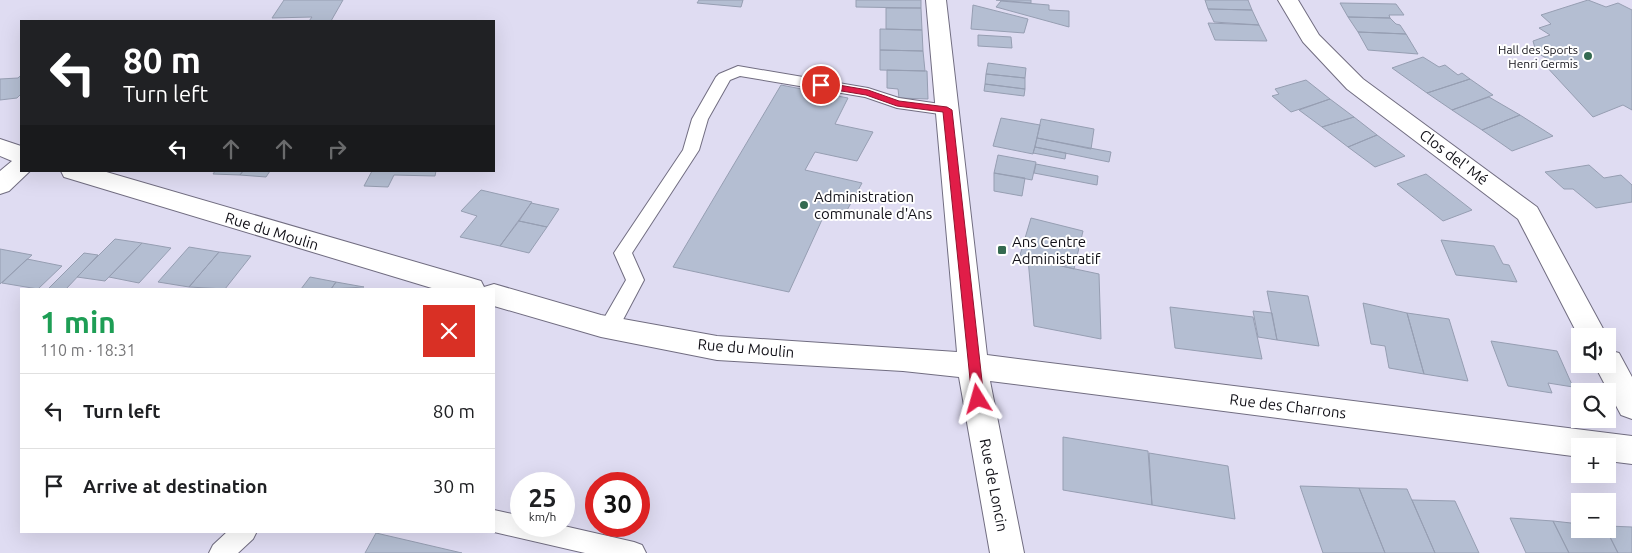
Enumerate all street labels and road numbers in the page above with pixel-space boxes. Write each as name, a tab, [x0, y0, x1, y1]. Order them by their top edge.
street label: Clos del' Mé	[1416, 126, 1492, 188]
street label: Rue du Moulin	[223, 209, 321, 253]
street label: Rue du Moulin	[697, 335, 795, 361]
street label: Rue des Charrons	[1229, 390, 1347, 422]
street label: Rue de Loncin	[977, 437, 1011, 533]

